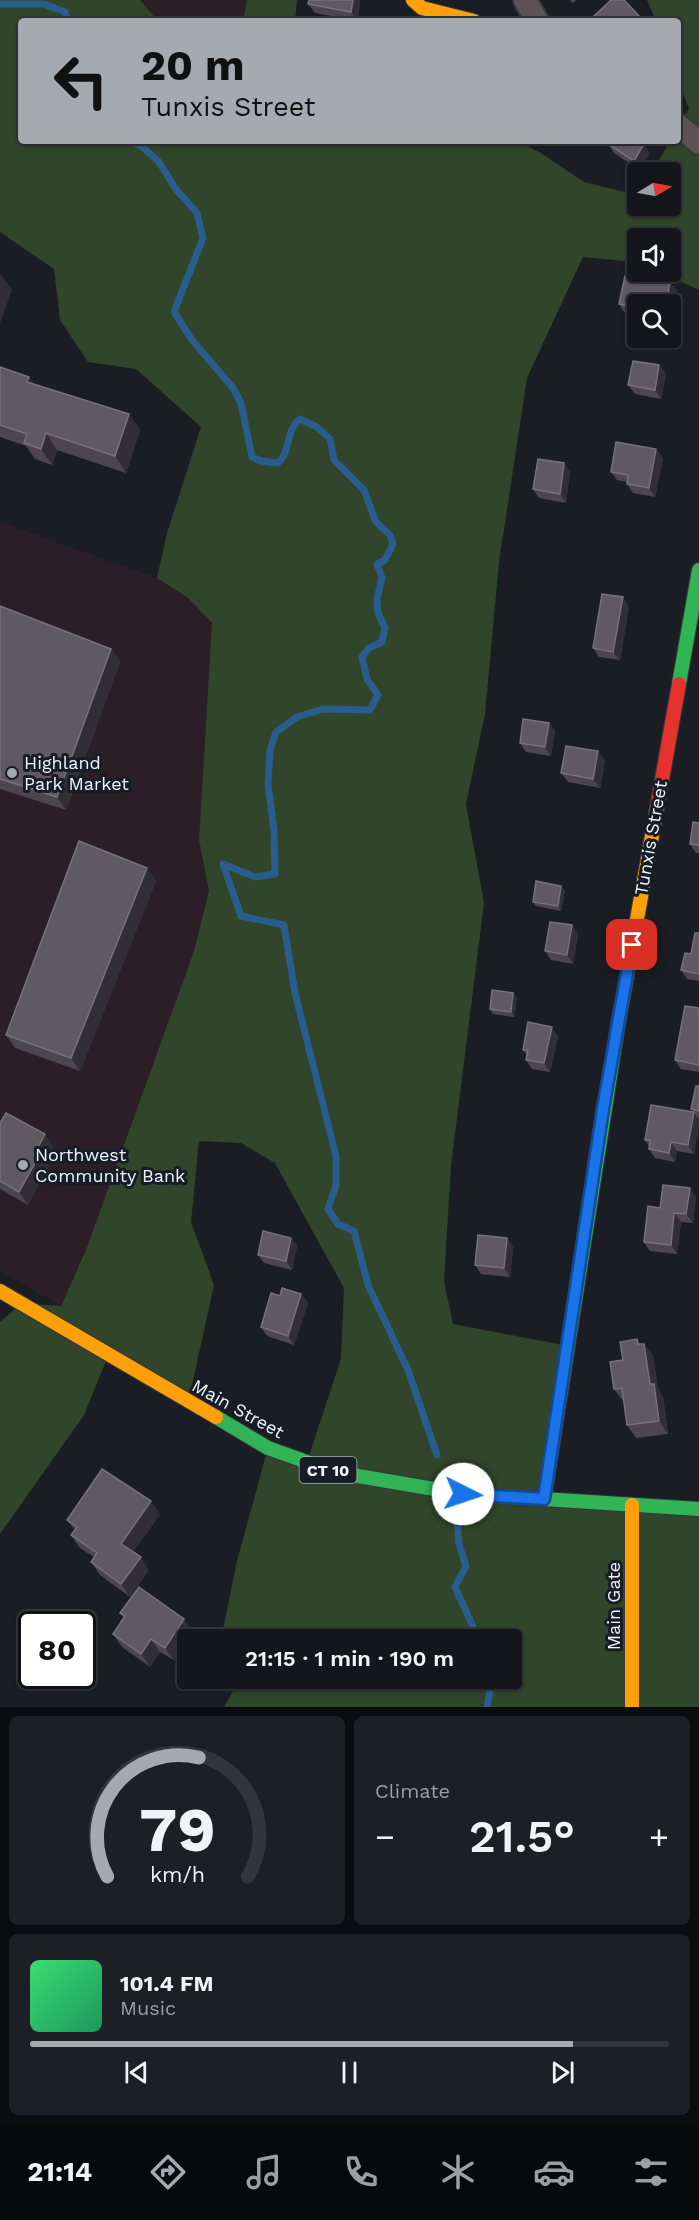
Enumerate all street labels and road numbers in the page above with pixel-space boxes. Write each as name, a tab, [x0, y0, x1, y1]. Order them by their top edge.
street label: Tunxis Street	[630, 778, 671, 897]
street label: Main Street	[189, 1375, 288, 1443]
road number: CT 10	[300, 1457, 356, 1483]
street label: Main Gate	[603, 1562, 624, 1650]

